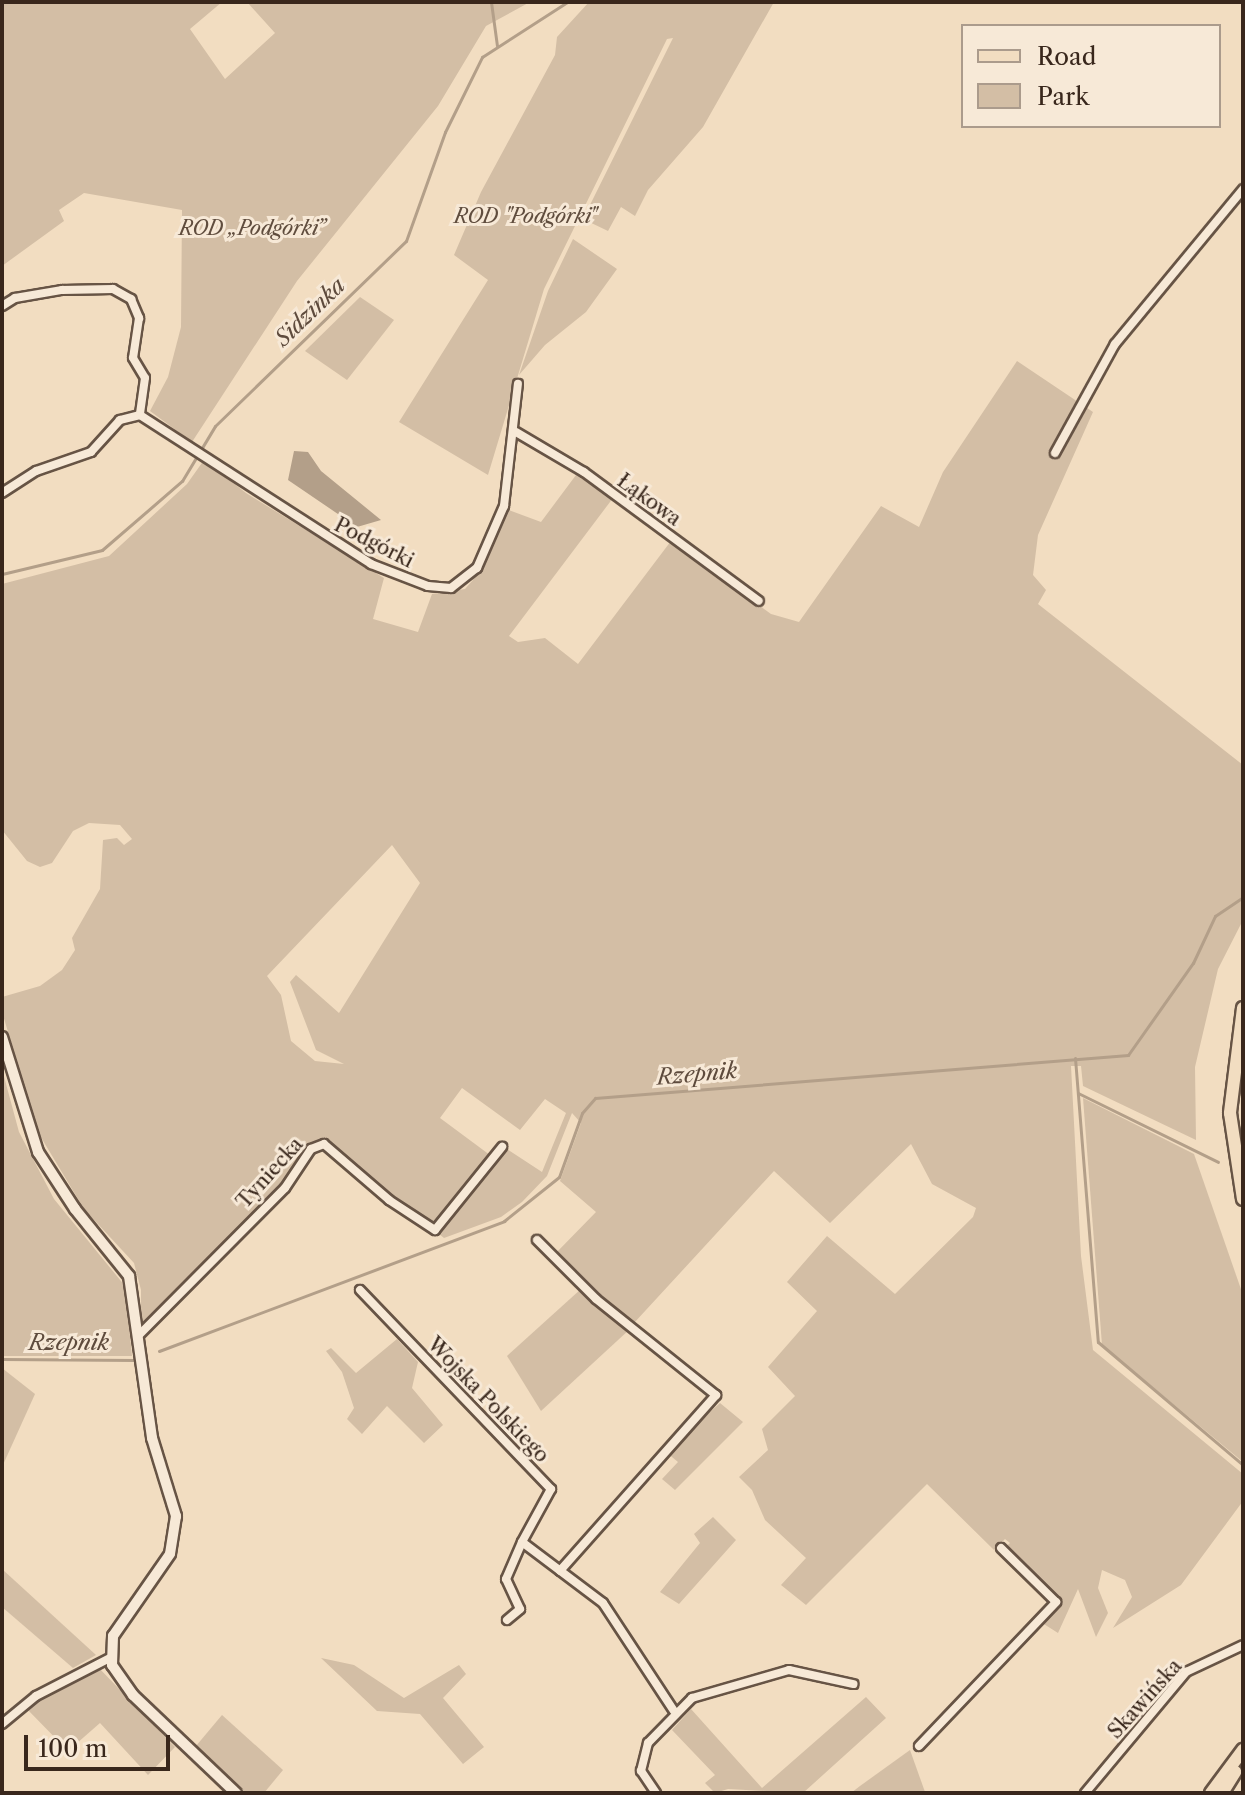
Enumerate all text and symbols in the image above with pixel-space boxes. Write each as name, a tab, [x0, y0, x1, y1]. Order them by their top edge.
legend	[961, 24, 1221, 128]
text: Road	[1037, 42, 1096, 71]
text: Park	[1037, 82, 1089, 111]
park label: ROD "Podgórki"	[454, 204, 596, 228]
park label: ROD „Podgórki”	[179, 216, 325, 240]
water label: Sidzinka	[270, 272, 350, 352]
street label: Łąkowa	[613, 469, 685, 531]
street label: Podgórki	[330, 513, 418, 573]
water label: Rzepnik	[656, 1057, 738, 1091]
street label: Tyniecka	[232, 1132, 308, 1214]
water label: Rzepnik	[29, 1330, 109, 1356]
street label: Wojska Polskiego	[422, 1332, 554, 1468]
street label: Skawińska	[1103, 1654, 1187, 1744]
scale bar	[28, 1719, 174, 1769]
text: 100 m	[38, 1734, 107, 1763]

